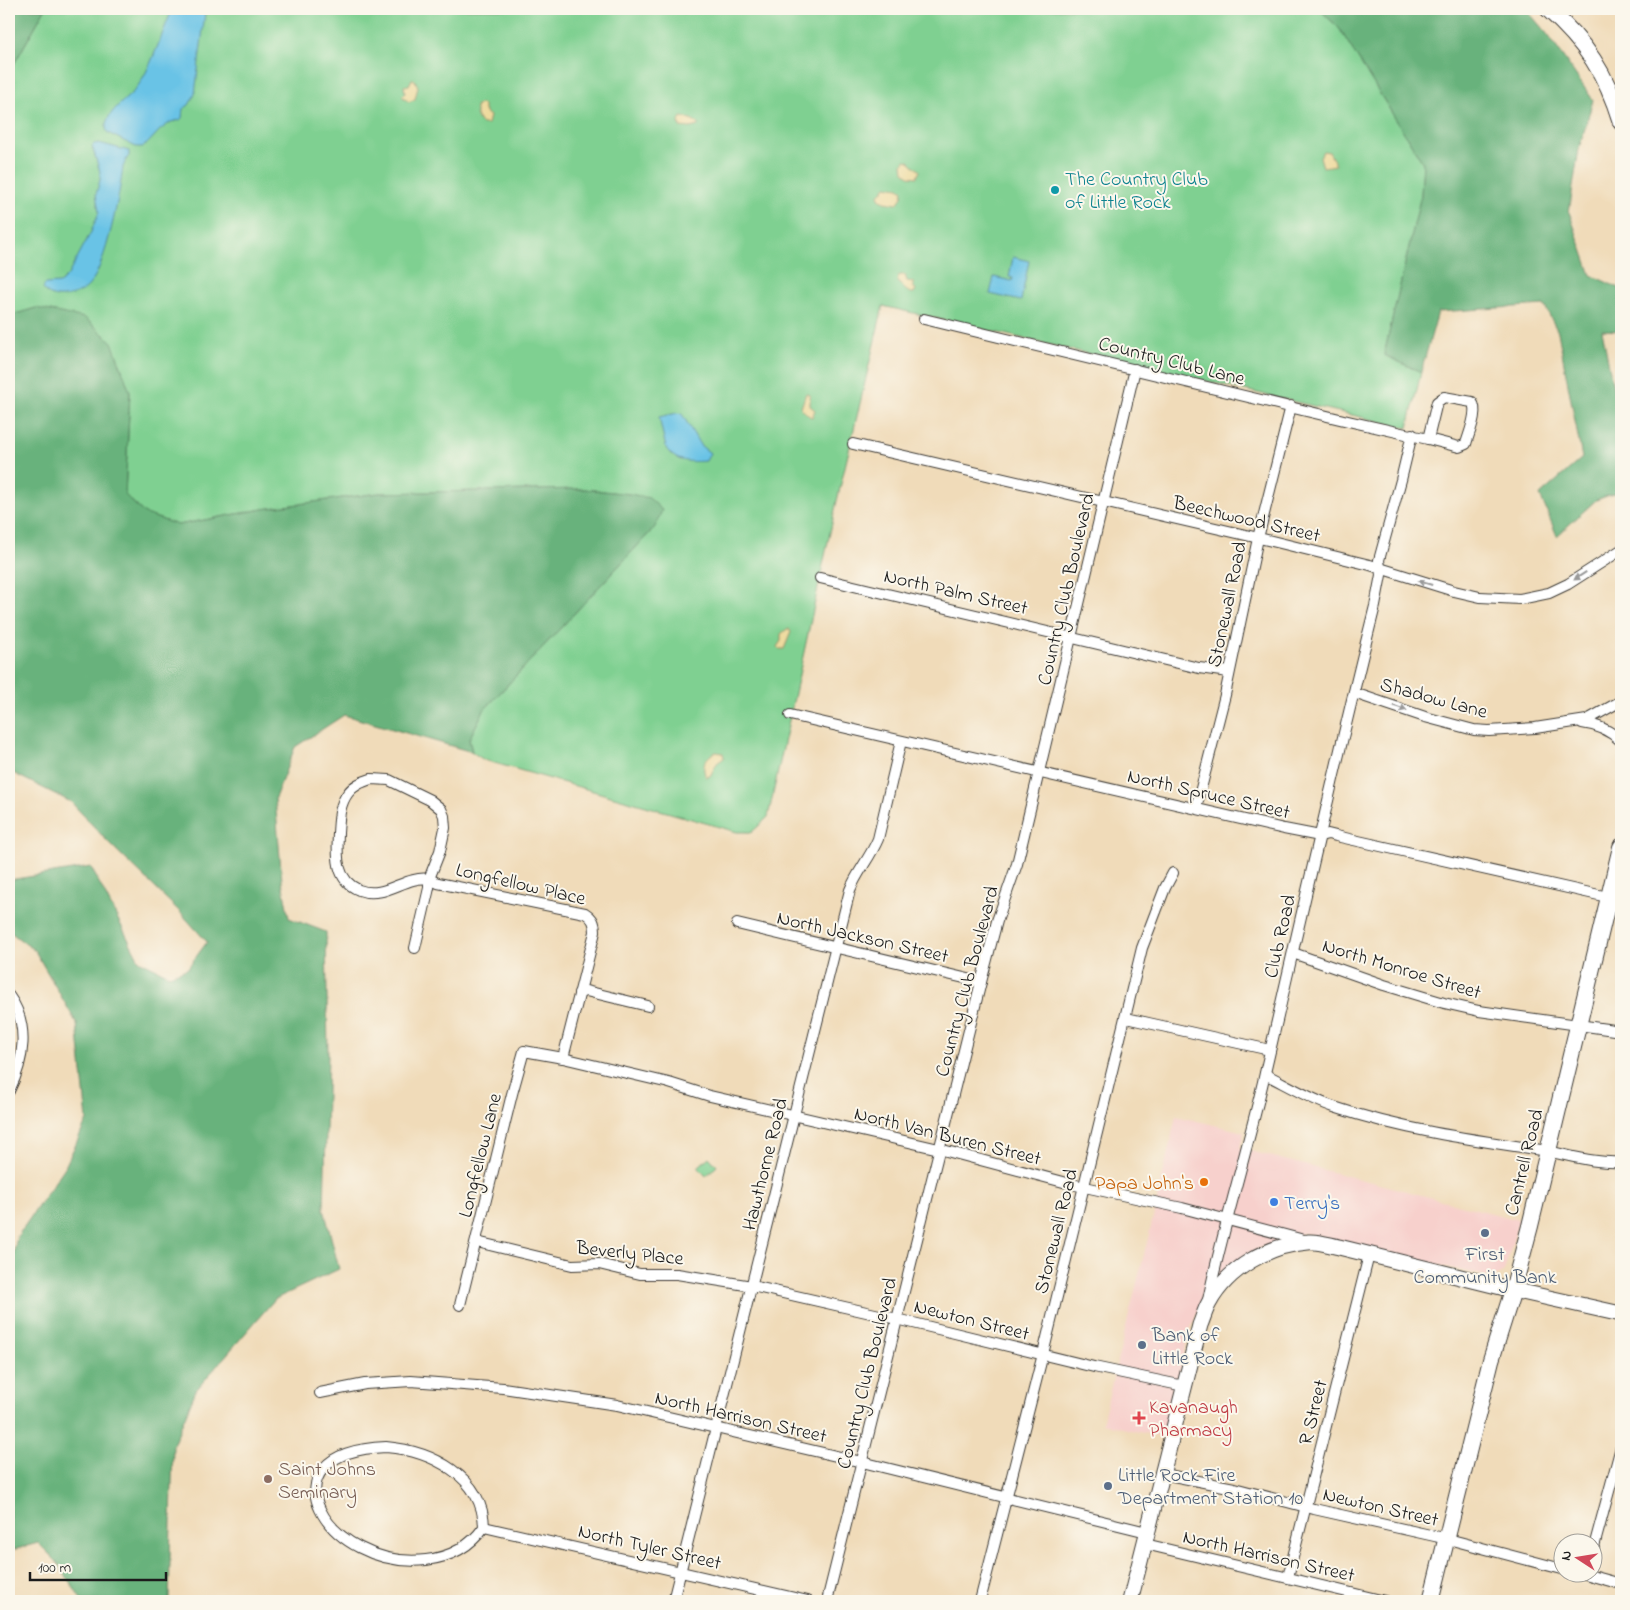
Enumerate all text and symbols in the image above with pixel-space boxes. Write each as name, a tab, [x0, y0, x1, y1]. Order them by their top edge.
place label: The Country Club of Little Rock	[1065, 166, 1208, 218]
marker: The Country Club of Little Rock	[1049, 184, 1061, 196]
street label: Country Club Lane	[1095, 330, 1248, 395]
street label: Beechwood Street	[1169, 489, 1323, 552]
street label: Country Club Boulevard	[1031, 491, 1104, 689]
street label: Stonewall Road	[1201, 539, 1256, 670]
street label: North Palm Street	[881, 563, 1030, 624]
one-way arrow	[1574, 572, 1587, 581]
one-way arrow	[1417, 578, 1432, 586]
street label: Shadow Lane	[1377, 671, 1490, 728]
one-way arrow	[1393, 704, 1408, 712]
street label: North Spruce Street	[1124, 763, 1293, 828]
street label: Longfellow Place	[452, 856, 588, 915]
street label: Country Club Boulevard	[929, 883, 1008, 1080]
street label: Club Road	[1258, 892, 1305, 981]
street label: North Jackson Street	[774, 905, 951, 972]
street label: North Monroe Street	[1318, 932, 1485, 1008]
street label: Longfellow Lane	[452, 1090, 512, 1221]
street label: Hawthorne Road	[736, 1095, 797, 1234]
street label: North Van Buren Street	[851, 1100, 1044, 1175]
street label: Cantrell Road	[1498, 1106, 1553, 1219]
street label: Stonewall Road	[1028, 1166, 1087, 1297]
place label: Papa John's	[1095, 1170, 1194, 1199]
marker: Papa John's	[1198, 1176, 1210, 1188]
place label: Terry's	[1284, 1190, 1340, 1219]
marker: Terry's	[1268, 1196, 1280, 1208]
marker: First Community Bank	[1479, 1227, 1491, 1239]
street label: Beverly Place	[574, 1234, 685, 1275]
place label: First Community Bank	[1414, 1241, 1557, 1293]
street label: Country Club Boulevard	[831, 1275, 906, 1472]
street label: Newton Street	[911, 1293, 1032, 1350]
place label: Bank of Little Rock	[1151, 1322, 1233, 1374]
marker: Bank of Little Rock	[1136, 1339, 1148, 1351]
street label: R Street	[1292, 1377, 1337, 1448]
street label: North Harrison Street	[652, 1385, 830, 1452]
place label: Kavanaugh Pharmacy	[1149, 1394, 1238, 1446]
marker: Kavanaugh Pharmacy	[1133, 1412, 1145, 1424]
place label: Saint Johns Seminary	[278, 1456, 376, 1508]
place label: Little Rock Fire Department Station 10	[1117, 1462, 1304, 1514]
marker: Saint Johns Seminary	[262, 1473, 274, 1485]
marker: Little Rock Fire Department Station 10	[1102, 1480, 1114, 1492]
street label: Newton Street	[1320, 1481, 1441, 1536]
street label: North Tyler Street	[575, 1518, 724, 1579]
street label: North Harrison Street	[1180, 1524, 1358, 1591]
north arrow	[1552, 1532, 1602, 1582]
text: N	[1555, 1549, 1578, 1562]
scale bar	[30, 1550, 166, 1582]
text: 100 m	[38, 1557, 71, 1579]

